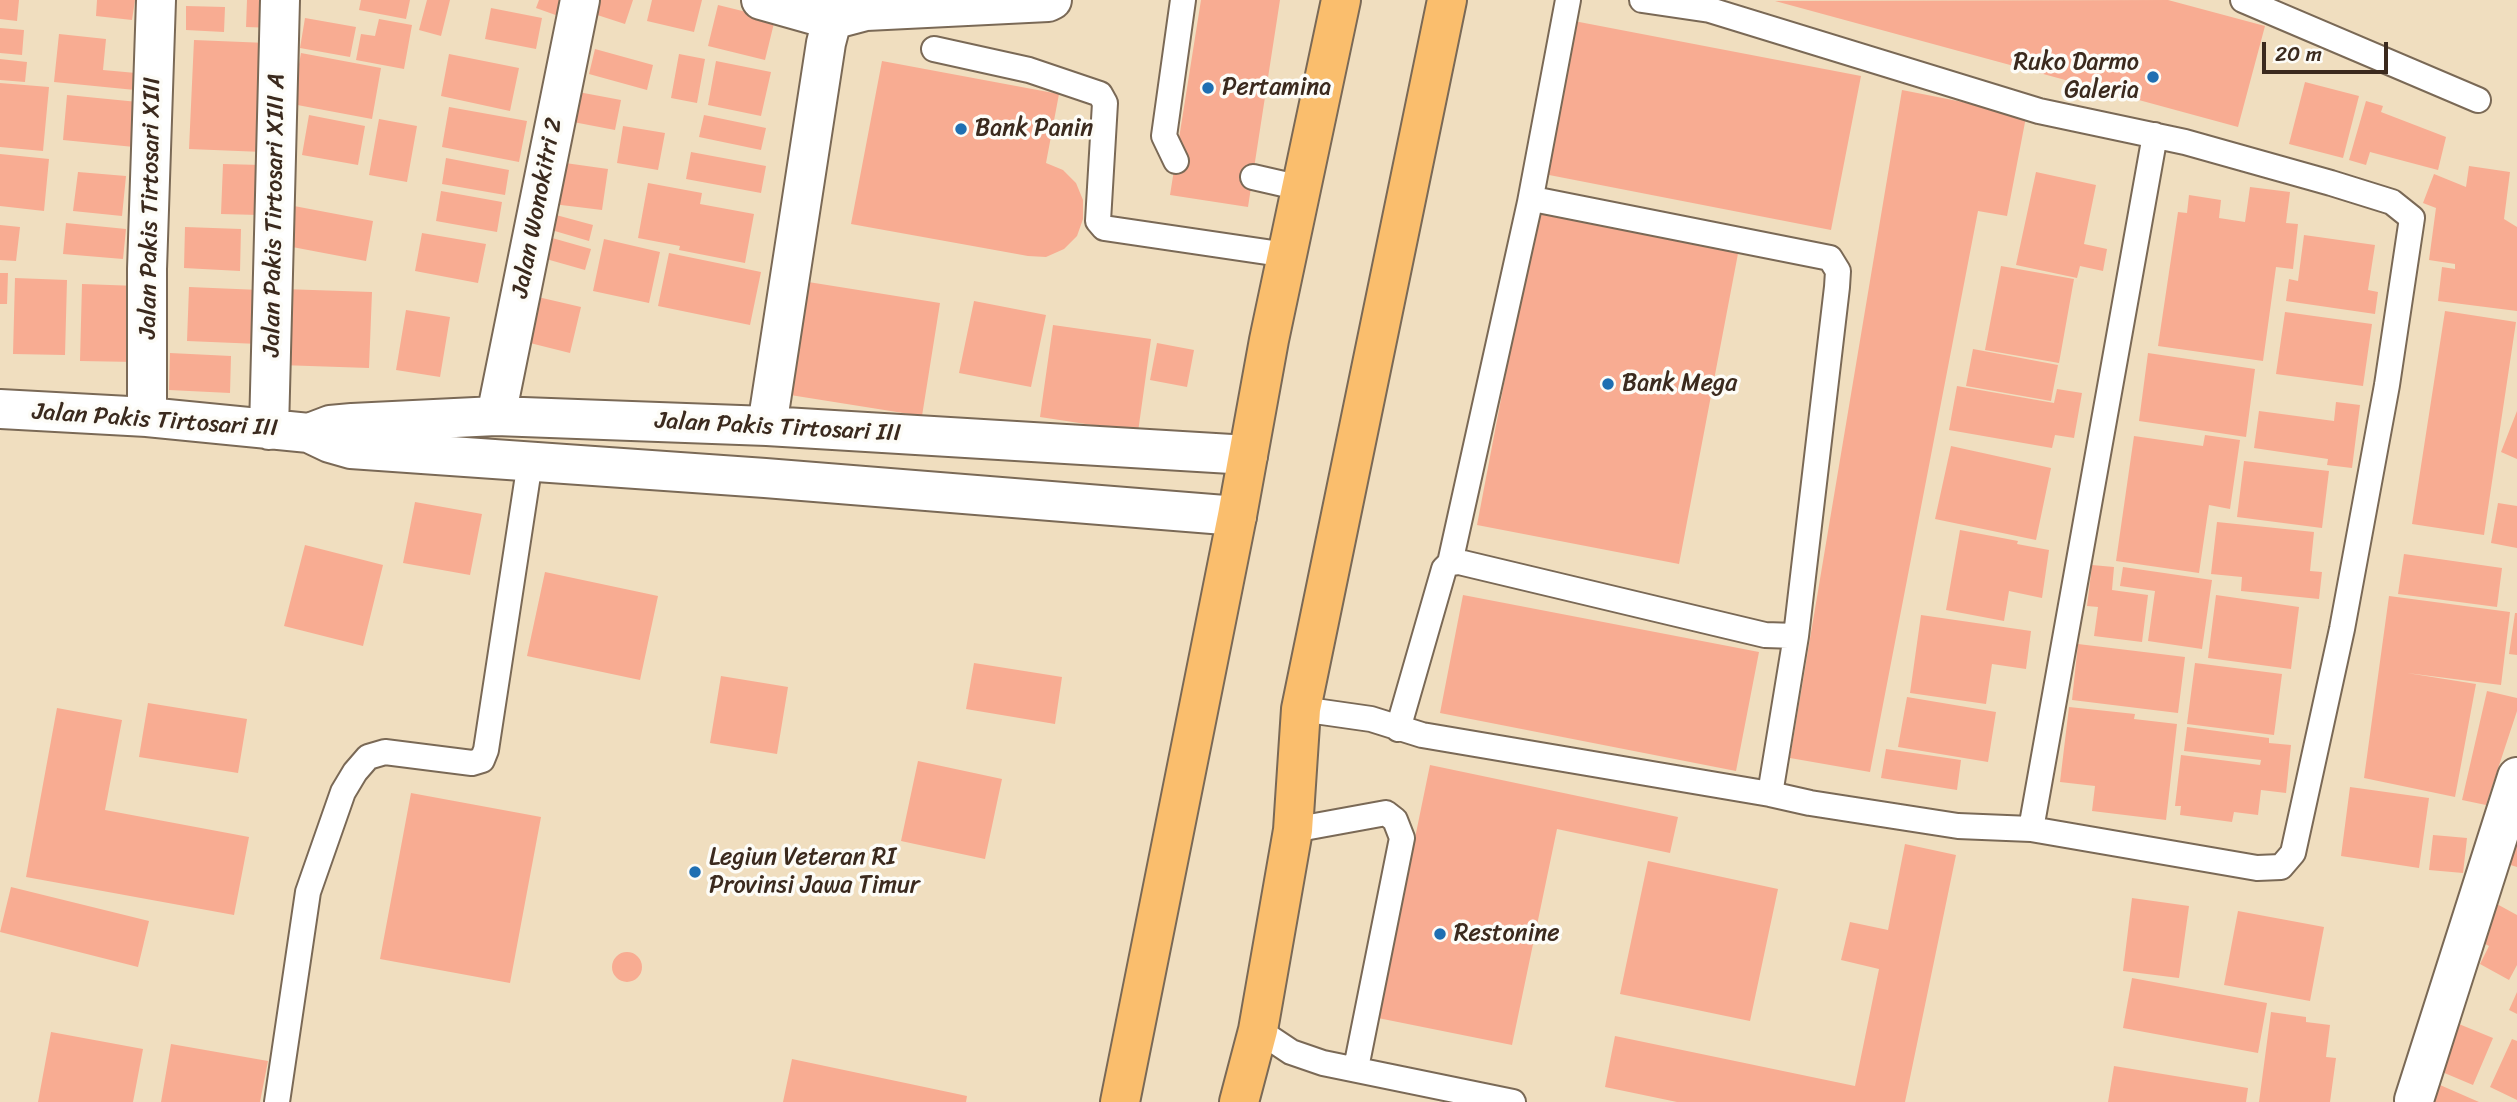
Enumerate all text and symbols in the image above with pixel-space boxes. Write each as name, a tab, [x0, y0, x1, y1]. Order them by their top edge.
scale bar	[2265, 28, 2391, 72]
text: 20 m	[2275, 35, 2322, 73]
place label: Ruko Darmo Galeria	[2014, 49, 2139, 105]
marker: Ruko Darmo Galeria	[2145, 69, 2161, 85]
street label: Jalan Pakis Tirtosari XIII A	[258, 73, 292, 357]
place label: Pertamina	[1222, 74, 1331, 102]
street label: Jalan Pakis Tirtosari XIII	[134, 77, 168, 339]
marker: Pertamina	[1200, 80, 1216, 96]
place label: Bank Panin	[975, 115, 1093, 143]
street label: Jalan Wonokitri 2	[506, 116, 570, 300]
marker: Bank Panin	[953, 121, 969, 137]
place label: Bank Mega	[1622, 370, 1737, 398]
marker: Bank Mega	[1600, 376, 1616, 392]
street label: Jalan Pakis Tirtosari III	[31, 398, 279, 444]
street label: Jalan Pakis Tirtosari III	[654, 407, 902, 449]
place label: Legiun Veteran RI Provinsi Jawa Timur	[709, 844, 920, 900]
marker: Legiun Veteran RI Provinsi Jawa Timur	[687, 864, 703, 880]
place label: Restonine	[1454, 920, 1560, 948]
marker: Restonine	[1432, 926, 1448, 942]

